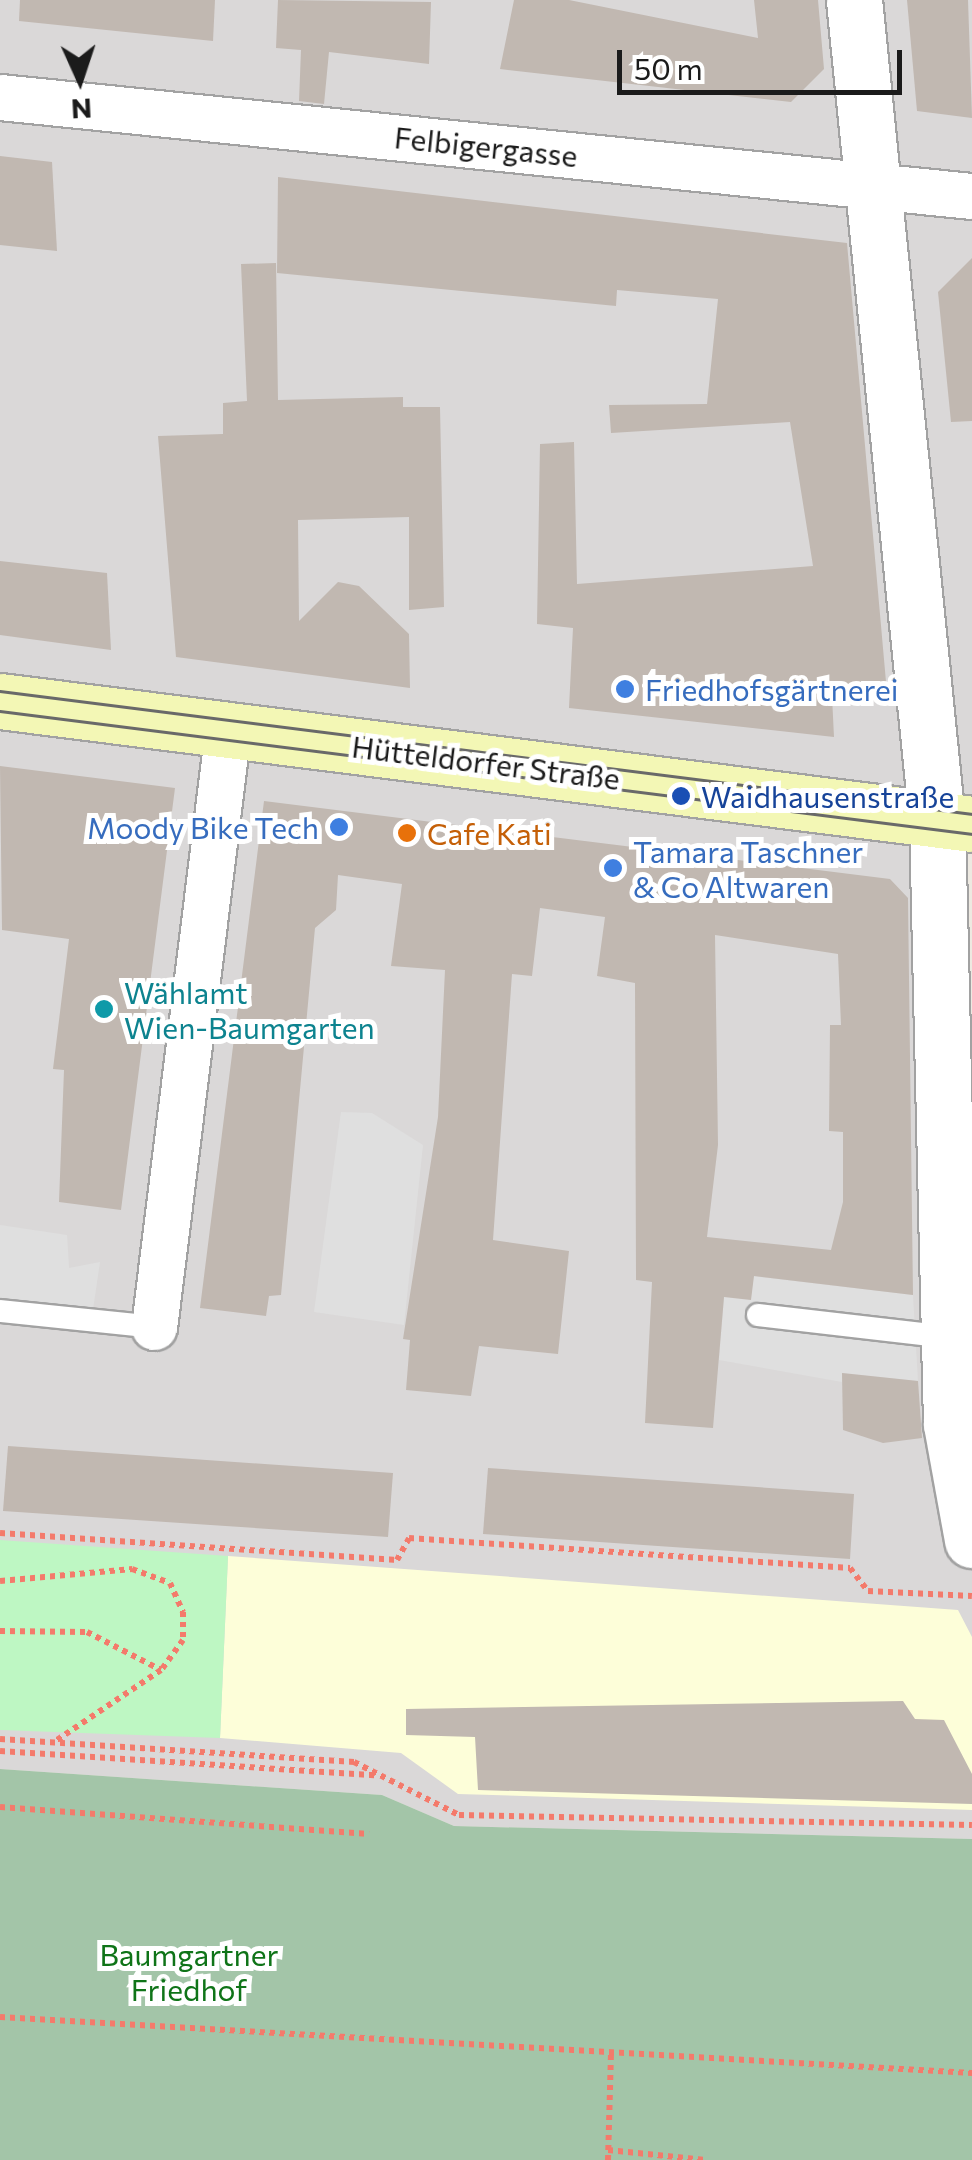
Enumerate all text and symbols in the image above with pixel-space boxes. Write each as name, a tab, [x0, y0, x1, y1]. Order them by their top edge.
north arrow	[30, 30, 130, 130]
scale bar	[622, 30, 907, 92]
text: 50 m	[634, 49, 703, 86]
text: N	[70, 92, 93, 127]
street label: Felbigergasse	[393, 118, 579, 174]
place label: Friedhofsgärtnerei	[645, 671, 898, 707]
marker: Friedhofsgärtnerei	[614, 678, 636, 700]
street label: Hütteldorfer Straße	[350, 728, 622, 796]
place label: Waidhausenstraße	[701, 778, 954, 814]
marker: Waidhausenstraße	[670, 785, 692, 807]
place label: Moody Bike Tech	[87, 809, 319, 845]
place label: Cafe Kati	[427, 815, 552, 851]
marker: Moody Bike Tech	[328, 816, 350, 838]
marker: Cafe Kati	[396, 822, 418, 844]
place label: Tamara Taschner & Co Altwaren	[633, 833, 863, 904]
marker: Tamara Taschner & Co Altwaren	[602, 857, 624, 879]
place label: Wählamt Wien-Baumgarten	[124, 974, 375, 1044]
marker: Wählamt Wien-Baumgarten	[93, 998, 115, 1020]
park label: Baumgartner Friedhof	[99, 1936, 279, 2006]

